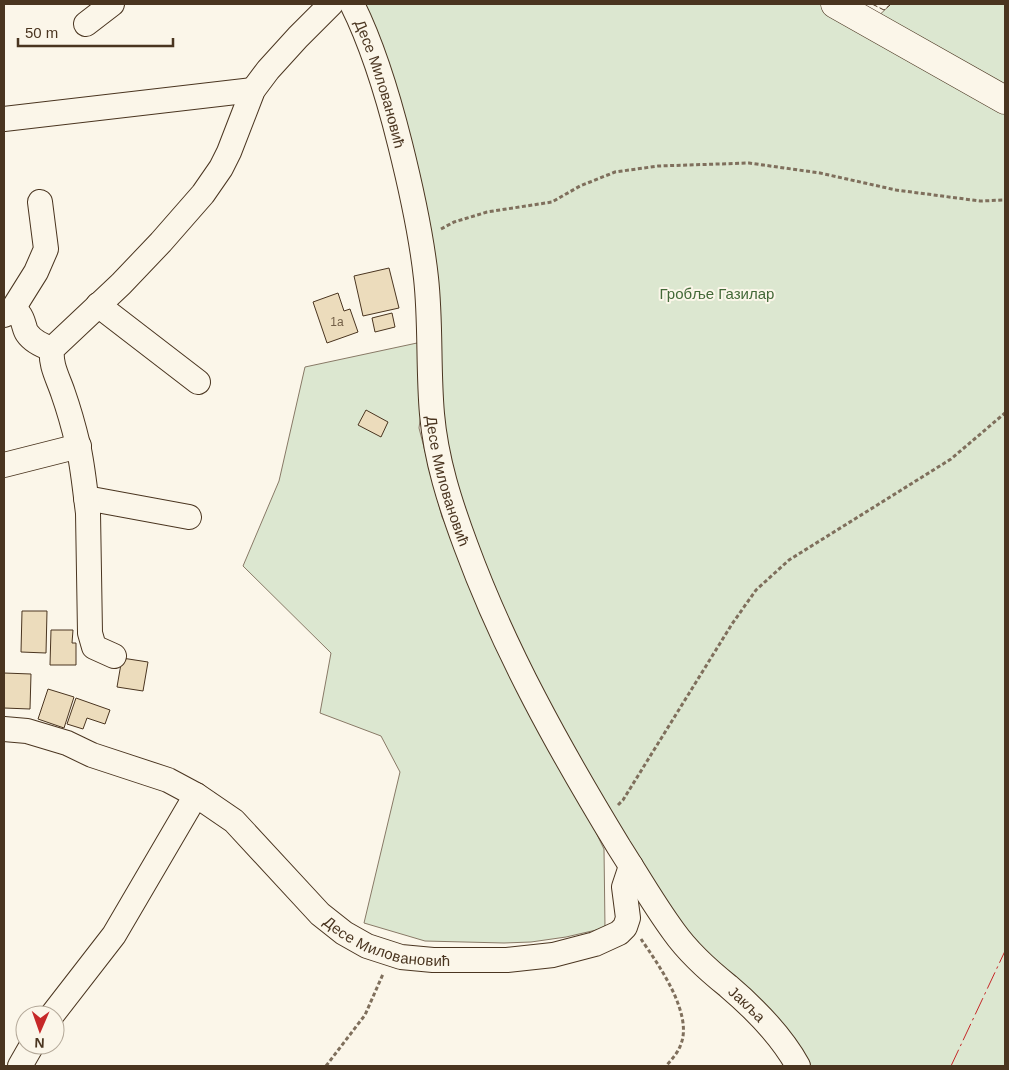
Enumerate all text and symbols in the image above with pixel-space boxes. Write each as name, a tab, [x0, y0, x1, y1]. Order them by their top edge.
scale bar	[18, 15, 172, 47]
street label: Десе Миловановић	[352, 17, 409, 150]
text: 50 m	[25, 24, 58, 41]
park label: Гробље Газилар	[660, 285, 774, 302]
house number: 1a	[330, 315, 344, 329]
street label: Десе Миловановић	[424, 415, 474, 548]
street label: Десе Миловановић	[321, 912, 450, 969]
street label: Јакља	[725, 982, 770, 1025]
north arrow	[15, 1005, 65, 1055]
text: N	[34, 1035, 45, 1051]

